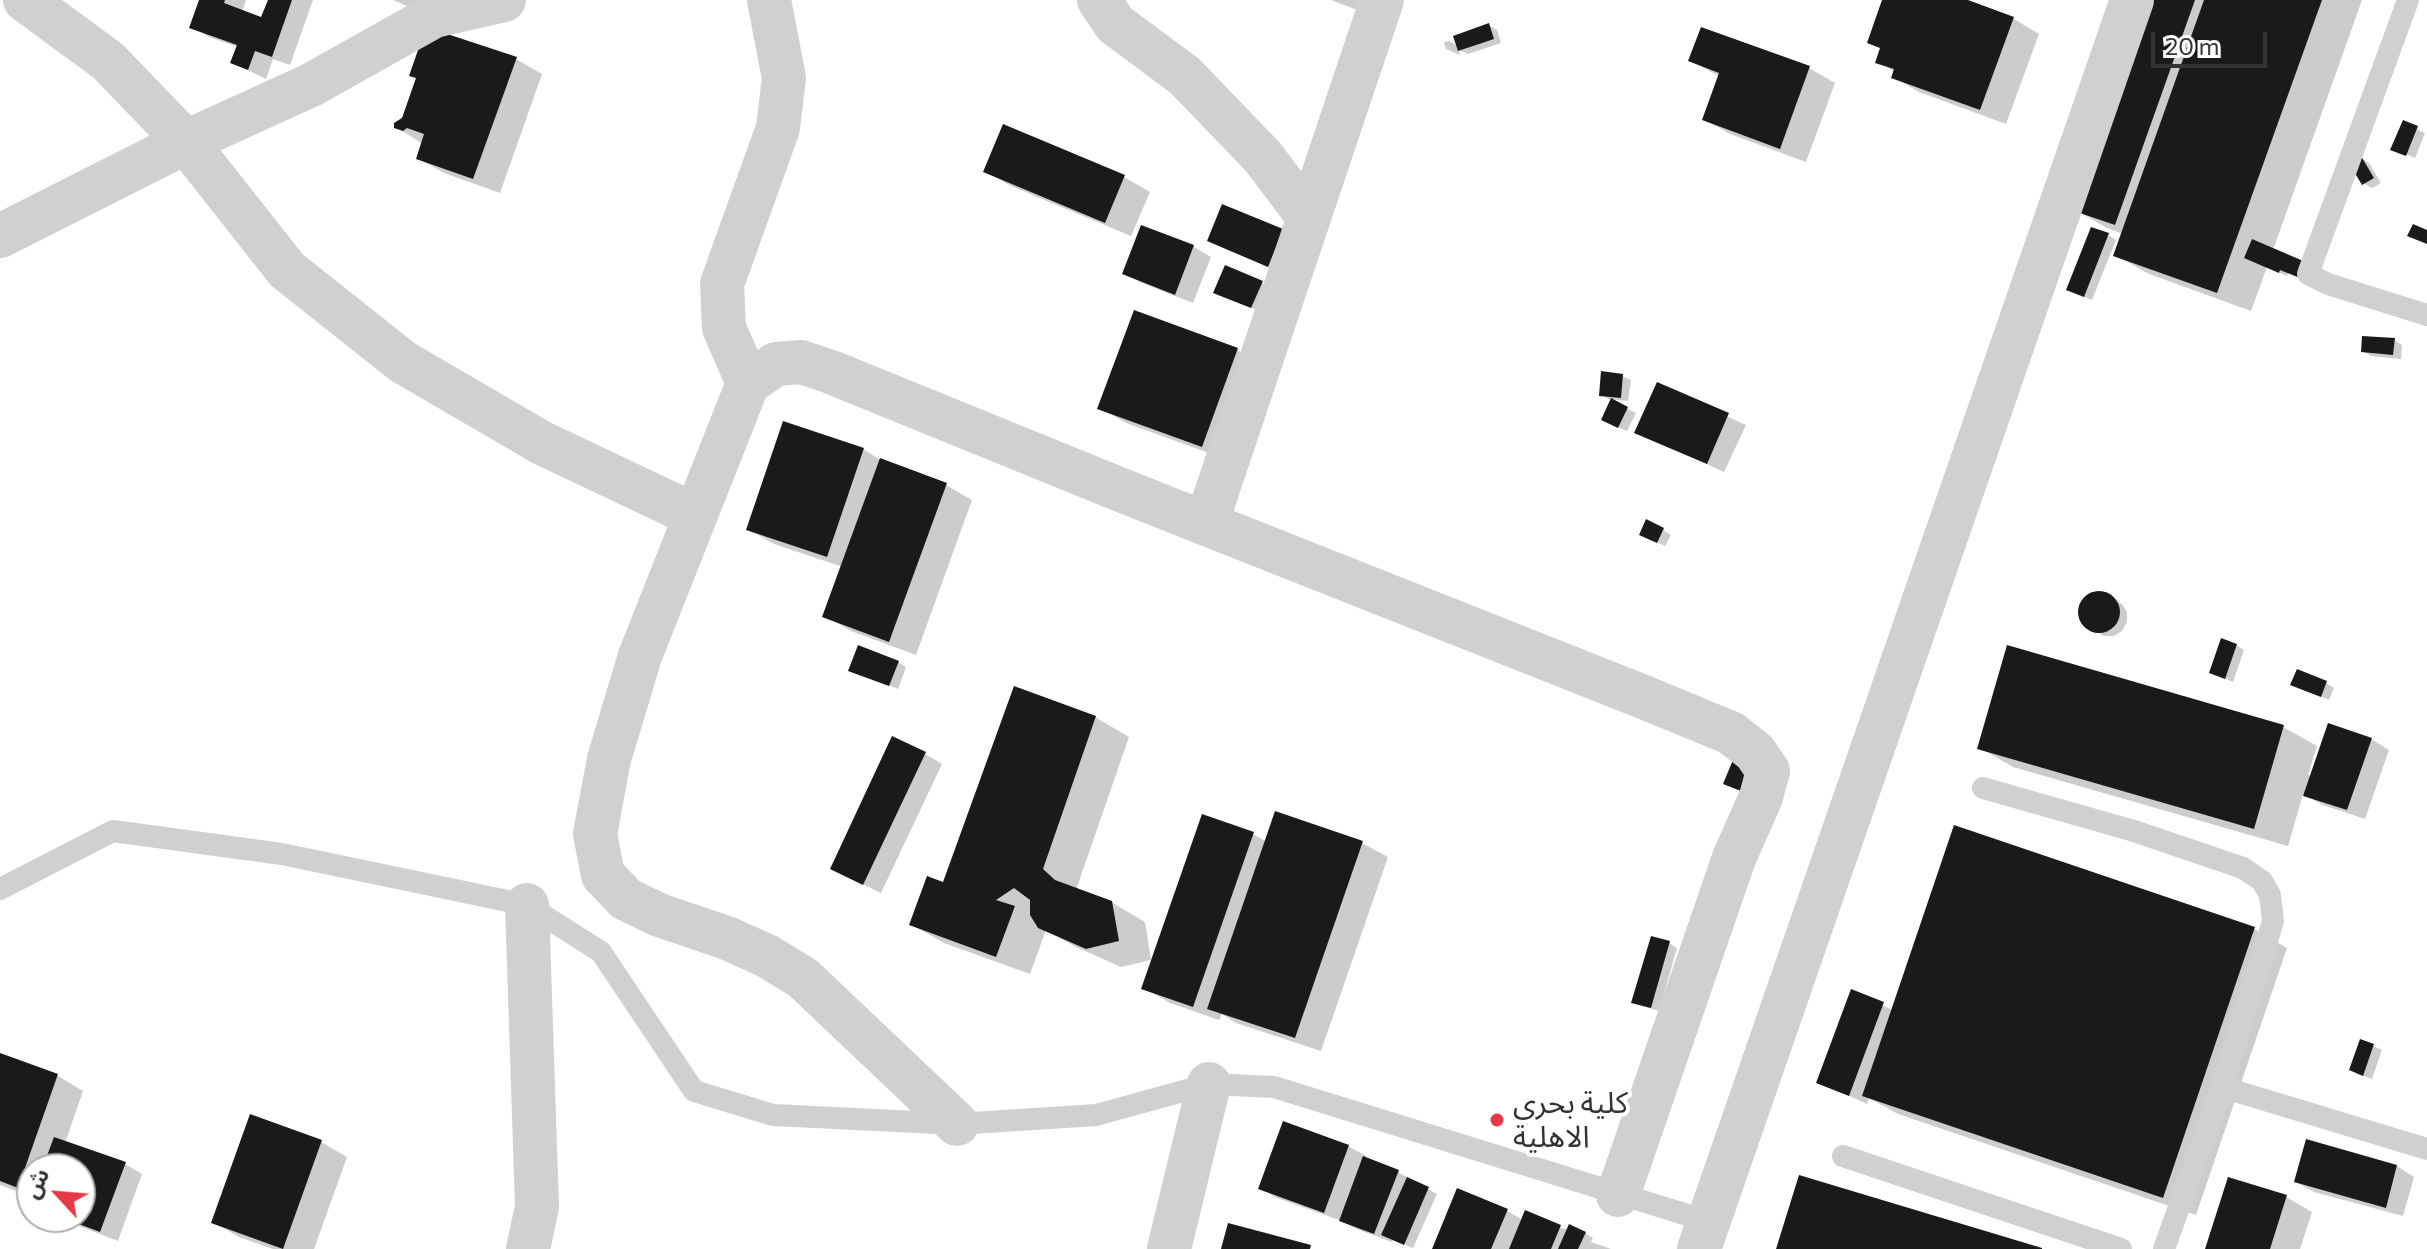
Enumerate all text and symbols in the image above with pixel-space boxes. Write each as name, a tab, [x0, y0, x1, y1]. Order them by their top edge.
scale bar	[2155, 16, 2271, 66]
text: 20 m	[2165, 31, 2219, 60]
place label: كلية بحري الاهلية	[1513, 1085, 1628, 1156]
marker: كلية بحري الاهلية	[1488, 1111, 1506, 1129]
north arrow	[16, 1153, 96, 1233]
text: ش	[17, 1164, 55, 1203]

